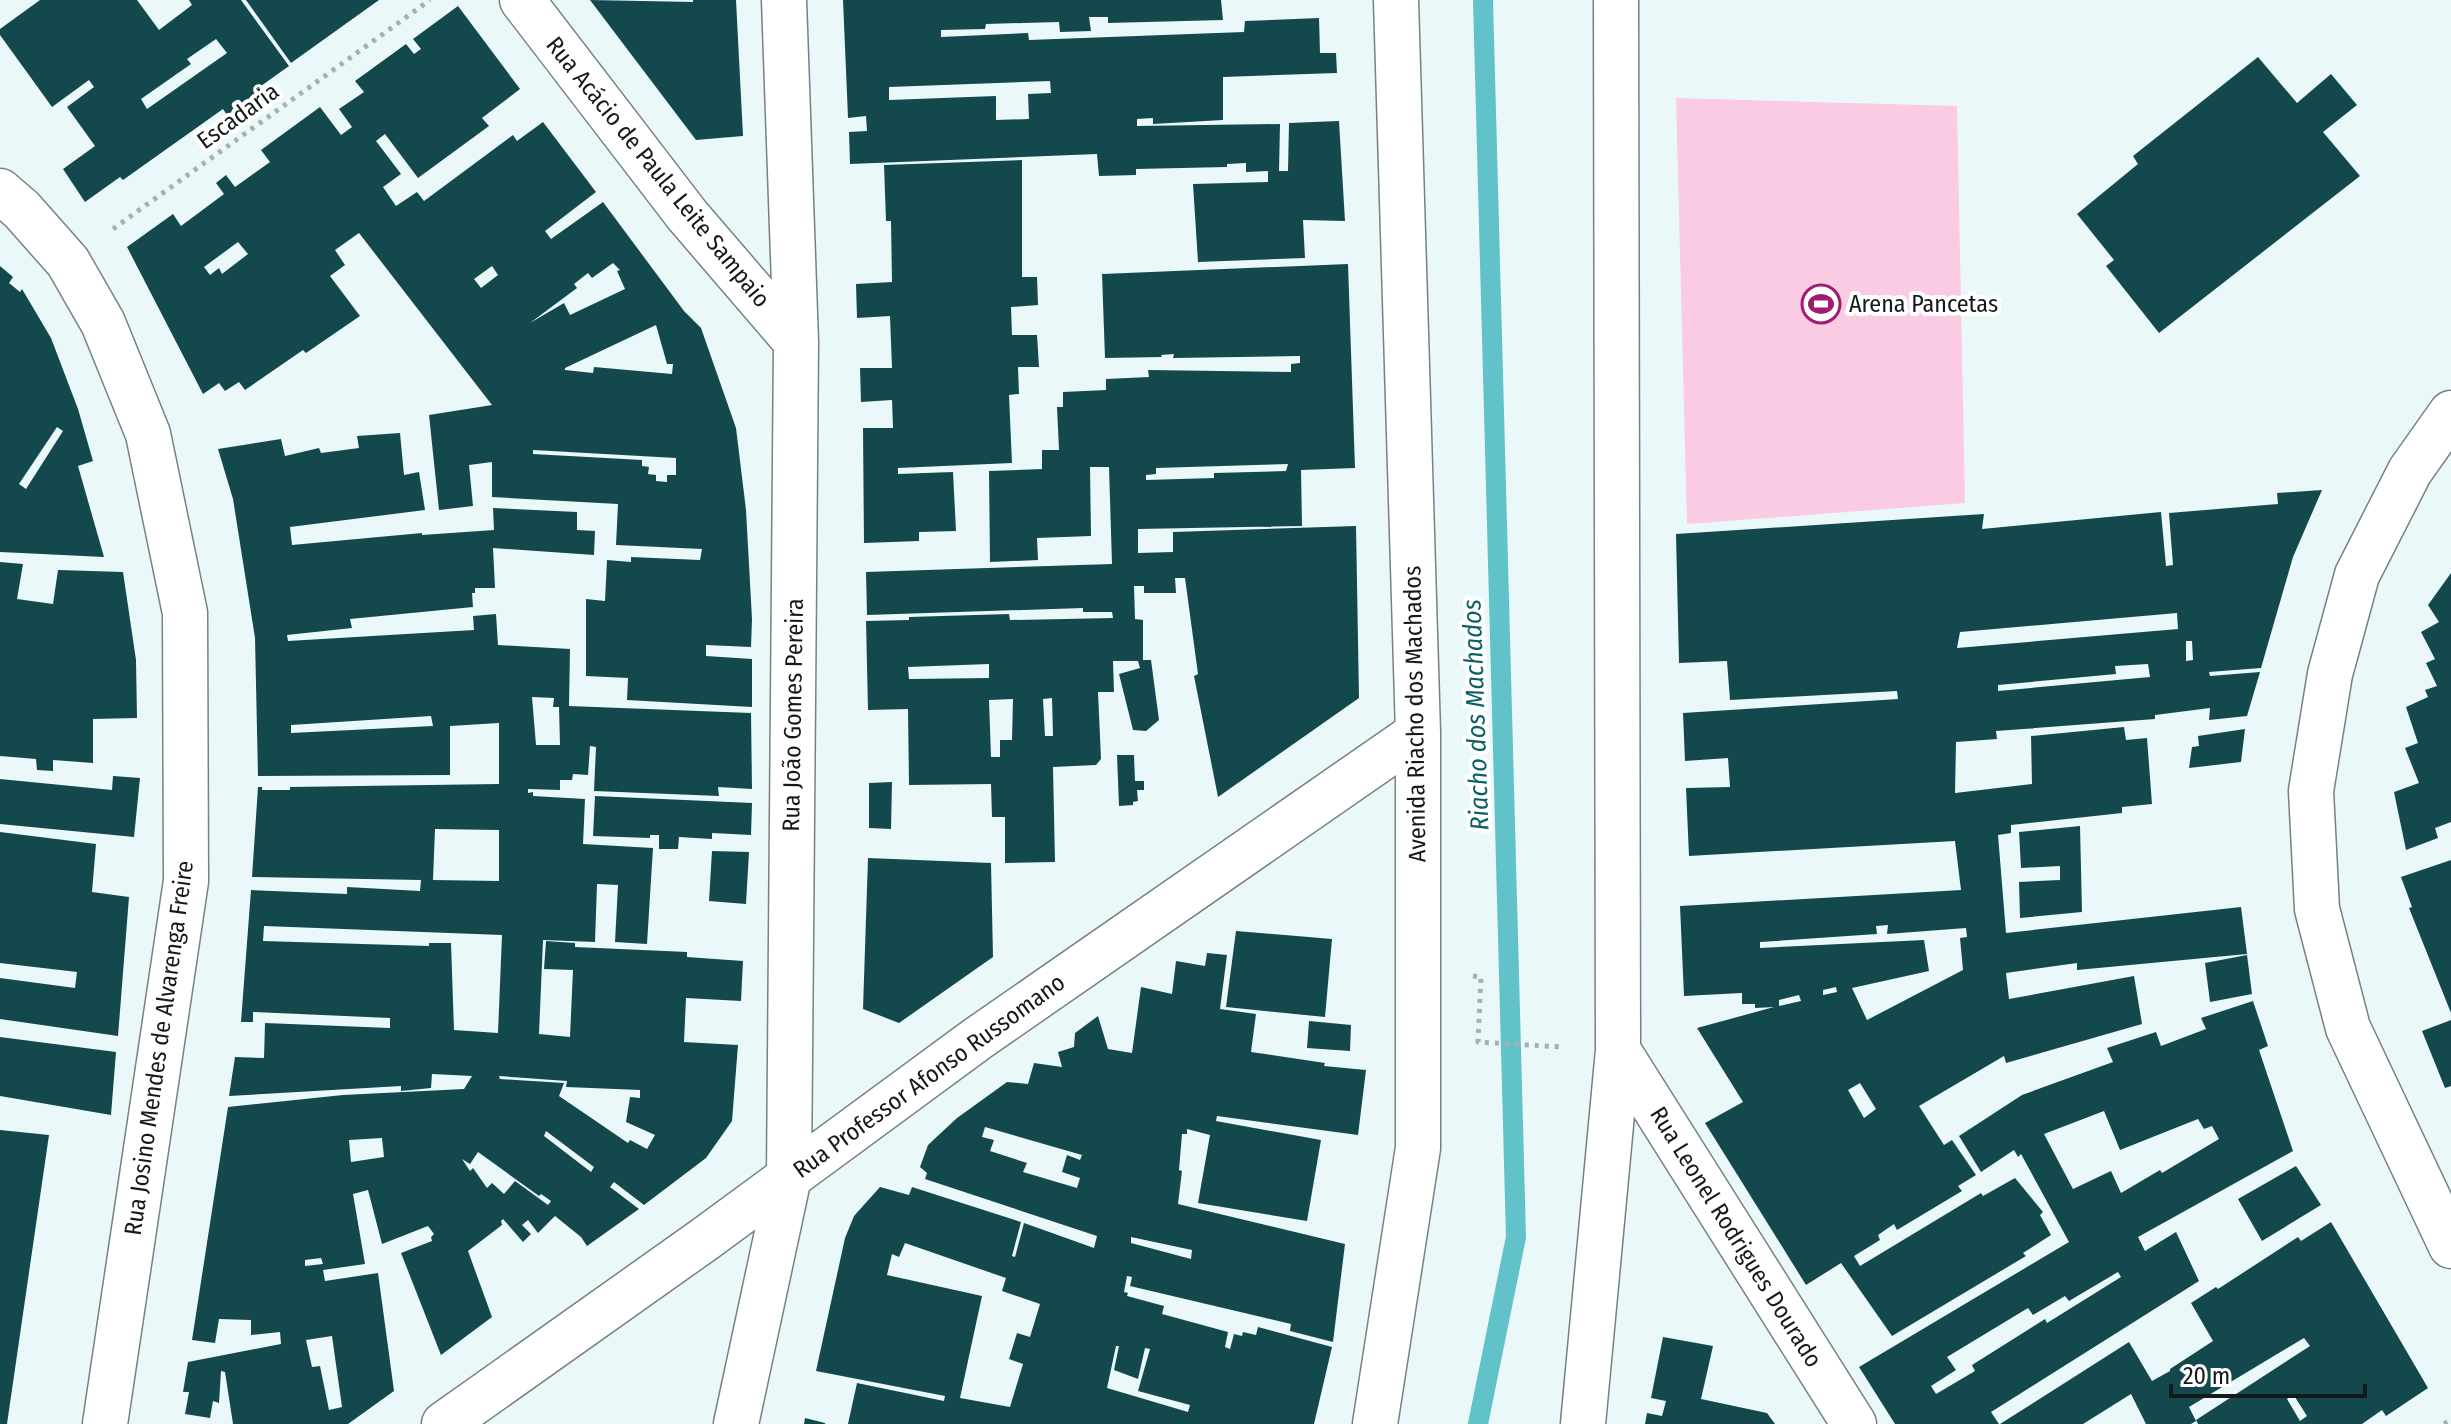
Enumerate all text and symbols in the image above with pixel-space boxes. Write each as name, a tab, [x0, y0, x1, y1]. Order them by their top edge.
street label: Rua Acácio de Paula Leite Sampaio	[540, 31, 776, 313]
street label: Escadaria	[192, 77, 284, 155]
sports icon: Arena Pancetas	[1800, 283, 1842, 325]
place label: Arena Pancetas	[1849, 290, 1998, 318]
street label: Avenida Riacho dos Machados	[1398, 565, 1432, 863]
street label: Rua João Gomes Pereira	[777, 598, 809, 832]
water label: Riacho dos Machados	[1456, 599, 1496, 831]
street label: Rua Josino Mendes de Alvarenga Freire	[119, 859, 199, 1237]
street label: Rua Professor Afonso Russomano	[788, 968, 1070, 1184]
street label: Rua Leonel Rodrigues Dourado	[1644, 1101, 1828, 1373]
scale bar	[2171, 1348, 2365, 1398]
text: 20 m	[2183, 1362, 2230, 1390]

